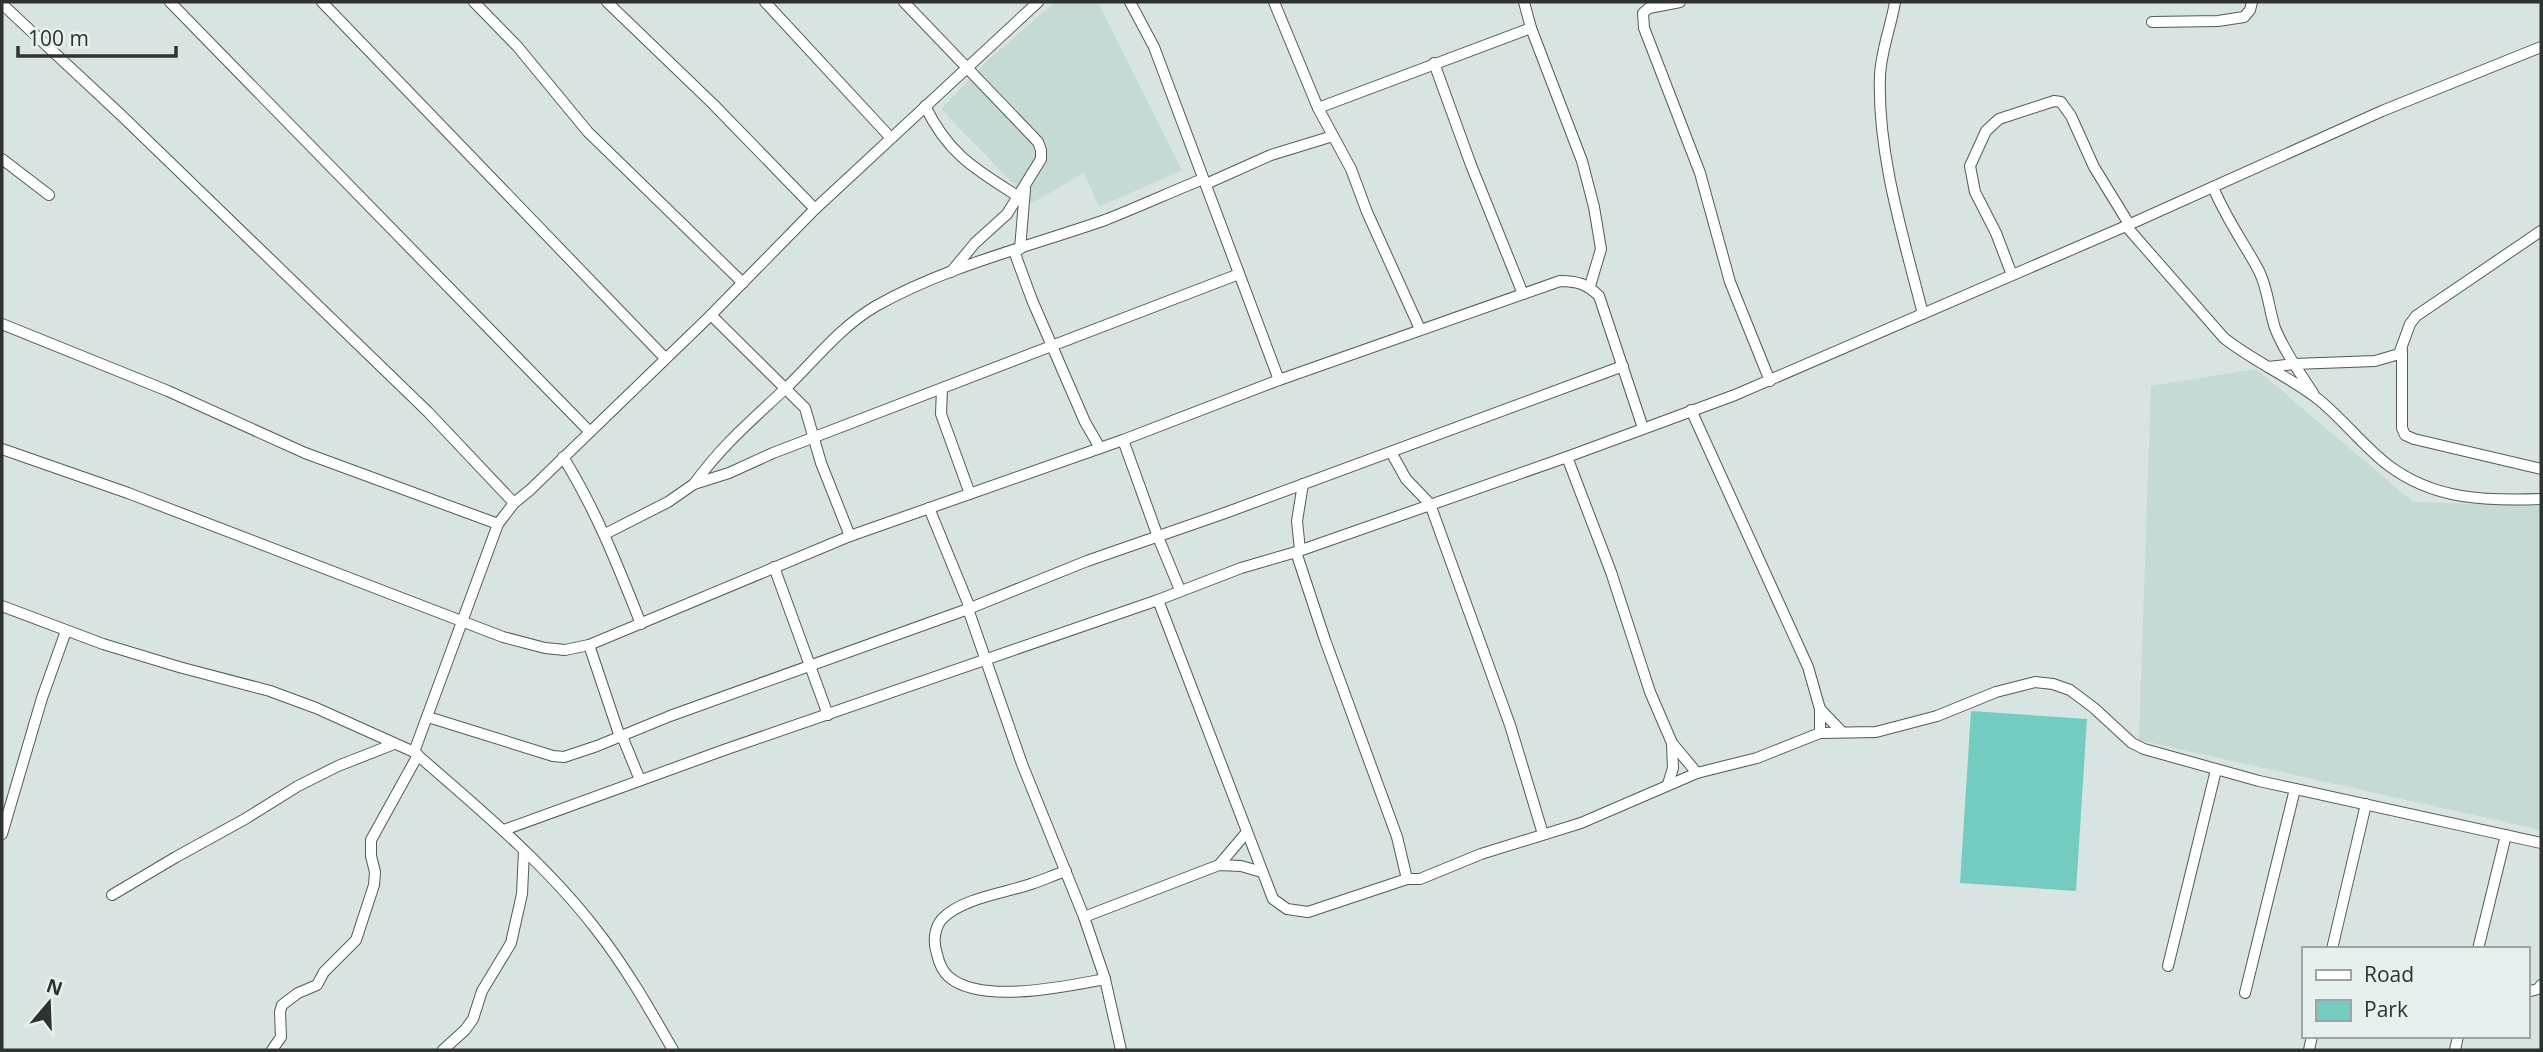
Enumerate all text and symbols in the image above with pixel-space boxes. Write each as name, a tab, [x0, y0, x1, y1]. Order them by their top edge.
scale bar	[18, 14, 175, 58]
text: 100 m	[28, 24, 89, 52]
legend	[2302, 947, 2529, 1038]
text: Road	[2364, 960, 2414, 988]
north arrow	[14, 968, 84, 1038]
text: N	[43, 972, 66, 1002]
text: Park	[2364, 995, 2408, 1023]

